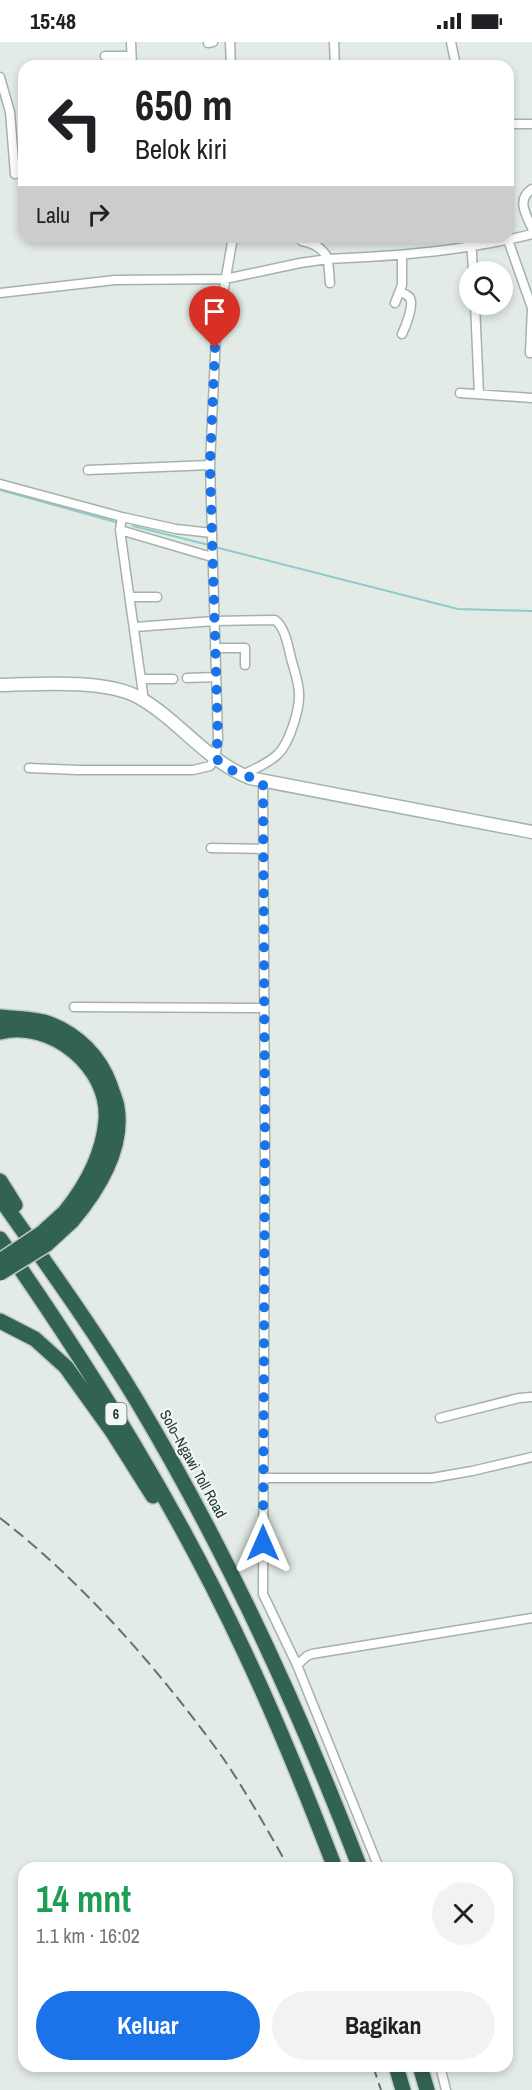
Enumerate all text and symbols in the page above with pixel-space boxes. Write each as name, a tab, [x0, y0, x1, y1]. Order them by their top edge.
text: 15:48	[30, 6, 76, 36]
text: 650 m	[135, 77, 233, 133]
icon: left	[36, 84, 114, 162]
text: Belok kiri	[135, 131, 227, 167]
icon: right	[82, 198, 115, 231]
text: Lalu	[36, 200, 70, 230]
map controls	[459, 261, 513, 315]
button: search	[459, 261, 513, 315]
pin	[189, 286, 240, 348]
icon: arrive	[198, 295, 231, 328]
road number: 6	[106, 1403, 126, 1425]
street label: Solo–Ngawi Toll Road	[155, 1406, 232, 1522]
position arrow	[231, 1511, 295, 1575]
text: 14 mnt	[36, 1875, 131, 1923]
button: close	[432, 1882, 495, 1945]
text: 1.1 km · 16:02	[36, 1922, 140, 1949]
button: Keluar	[36, 1991, 260, 2060]
button: Bagikan	[272, 1991, 495, 2060]

